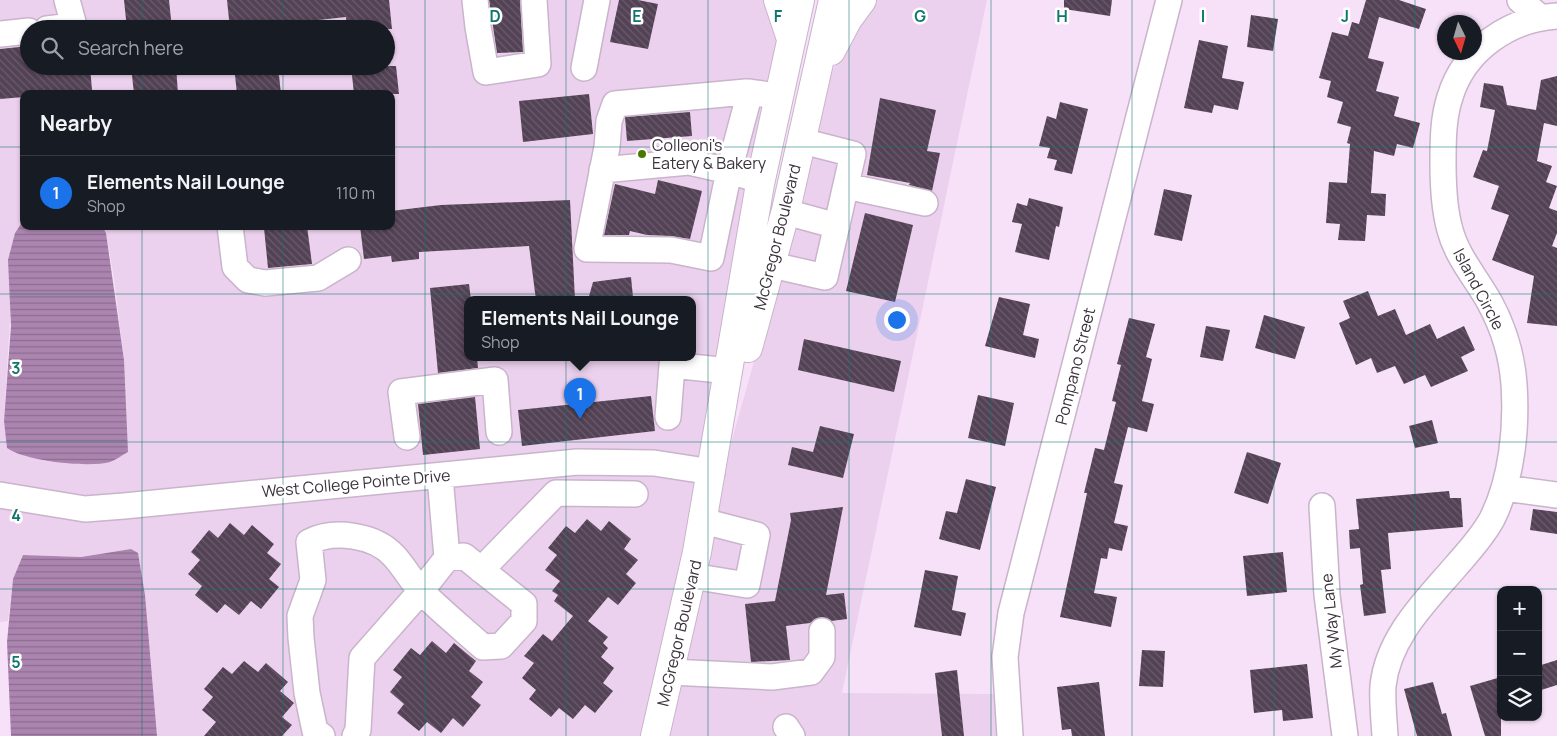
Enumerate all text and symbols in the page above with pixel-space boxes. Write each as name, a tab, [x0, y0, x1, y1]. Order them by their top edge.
text: D	[489, 5, 501, 27]
text: E	[632, 5, 642, 27]
text: F	[774, 5, 783, 27]
text: G	[914, 5, 926, 27]
text: H	[1056, 5, 1068, 27]
text: I	[1201, 5, 1205, 27]
text: J	[1341, 5, 1349, 27]
north arrow	[1437, 15, 1482, 60]
search box	[20, 20, 395, 75]
icon: search	[38, 34, 66, 62]
text: Search here	[78, 35, 184, 61]
text: Nearby	[40, 109, 112, 137]
place label: Colleoni's Eatery & Bakery	[652, 134, 767, 174]
marker: Colleoni's Eatery & Bakery	[636, 148, 648, 160]
street label: McGregor Boulevard	[748, 162, 806, 312]
text: Elements Nail Lounge	[87, 169, 285, 195]
text: 1	[52, 182, 60, 204]
text: 110 m	[336, 182, 375, 204]
text: Shop	[87, 195, 125, 217]
street label: Island Circle	[1448, 244, 1510, 334]
popup	[464, 296, 696, 361]
text: Elements Nail Lounge	[481, 305, 679, 331]
street label: Pompano Street	[1050, 305, 1100, 427]
your location	[884, 307, 910, 333]
text: Shop	[481, 331, 519, 353]
text: 3	[11, 357, 21, 379]
pin: 1	[564, 378, 596, 419]
street label: West College Pointe Drive	[261, 464, 451, 502]
text: 4	[11, 504, 21, 526]
street label: McGregor Boulevard	[651, 558, 707, 708]
street label: My Way Lane	[1315, 572, 1347, 670]
map controls	[1497, 586, 1542, 721]
button: +	[1497, 586, 1542, 631]
button: −	[1497, 631, 1542, 676]
text: 5	[11, 651, 21, 673]
button: layers	[1497, 676, 1542, 721]

